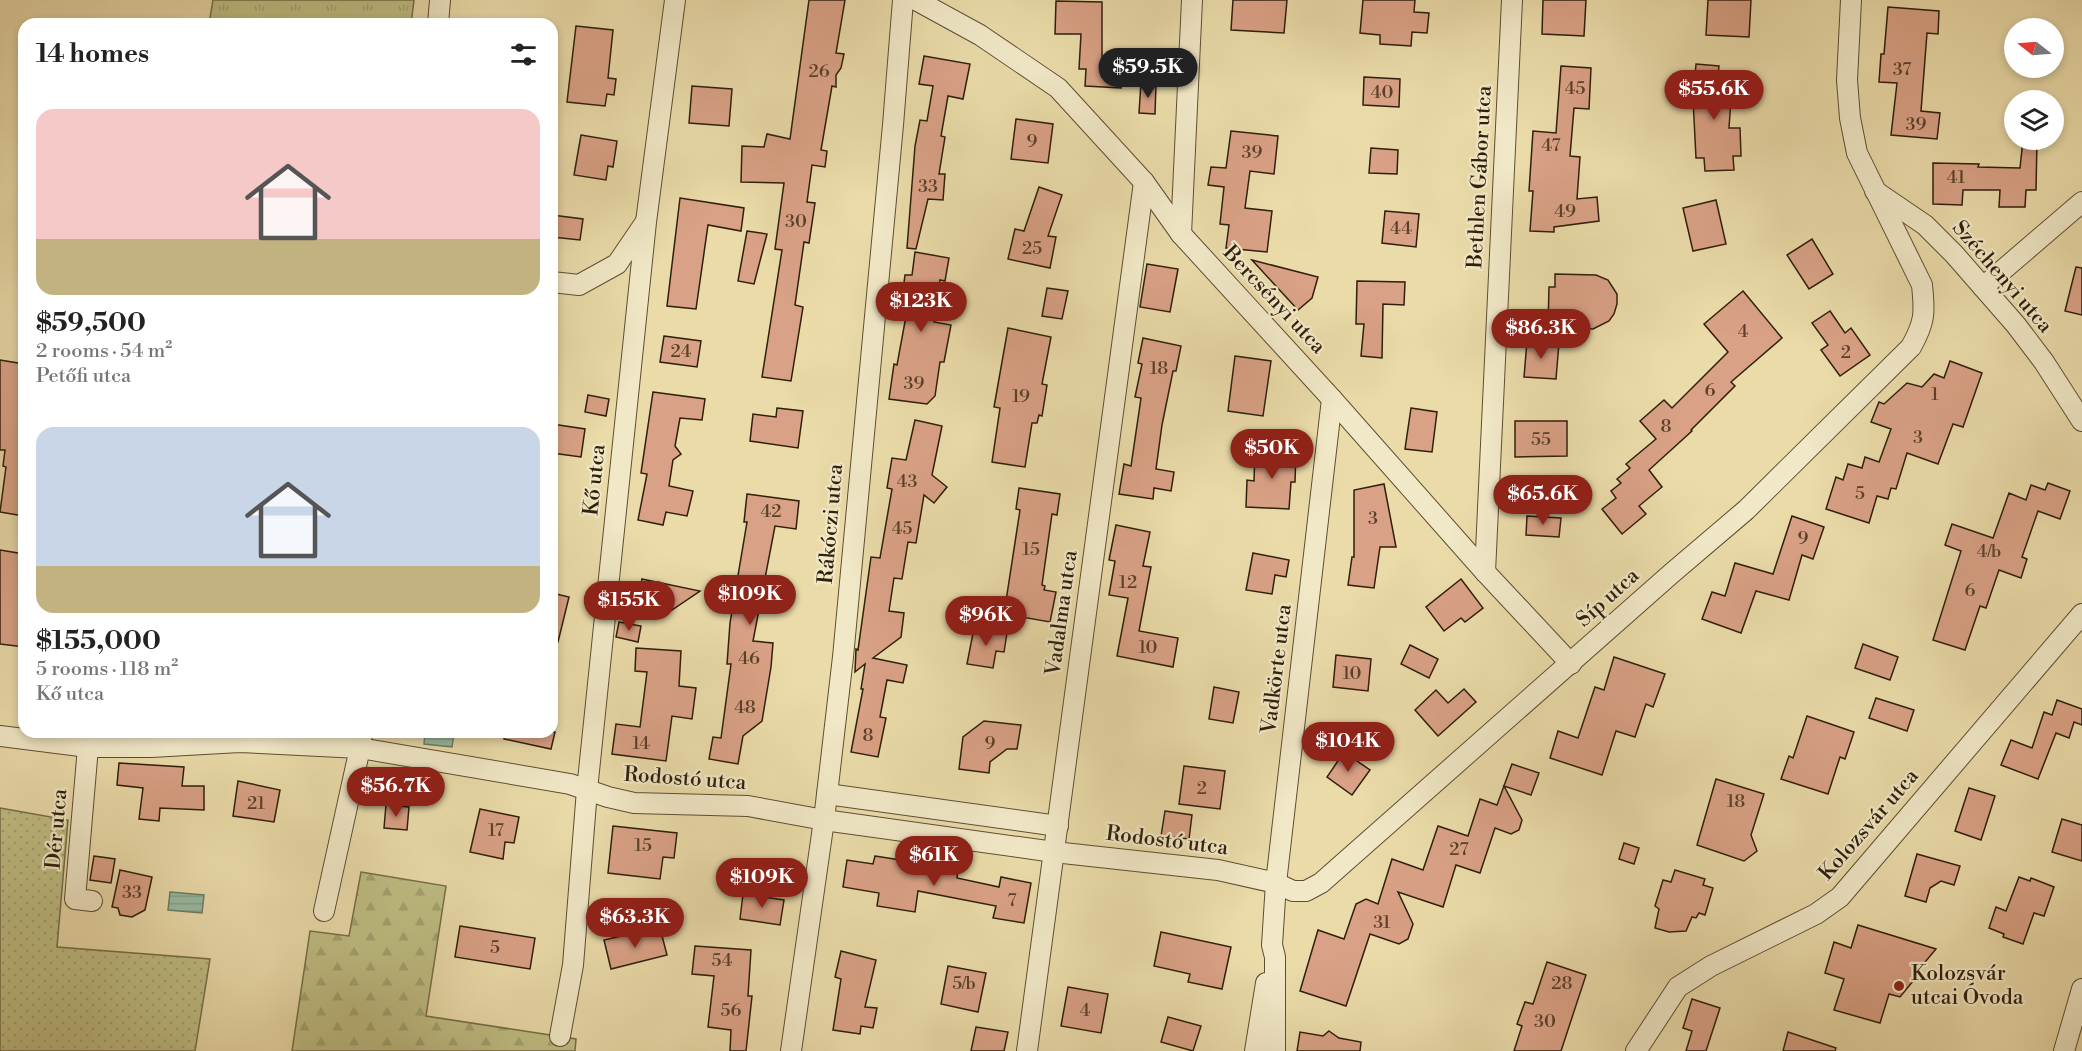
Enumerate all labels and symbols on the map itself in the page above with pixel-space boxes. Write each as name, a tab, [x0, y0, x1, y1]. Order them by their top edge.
north arrow	[2004, 18, 2064, 78]
pin: $59.5K	[1099, 48, 1197, 99]
house number: 37	[1893, 58, 1911, 81]
house number: 26	[808, 60, 830, 83]
pin: $55.6K	[1665, 70, 1763, 121]
house number: 45	[1565, 77, 1585, 100]
house number: 40	[1371, 81, 1393, 104]
street label: Bethlen Gábor utca	[1462, 85, 1498, 270]
house number: 39	[1906, 113, 1927, 136]
house number: 9	[1027, 130, 1038, 153]
house number: 47	[1541, 134, 1561, 157]
house number: 39	[1242, 141, 1263, 164]
house number: 41	[1947, 166, 1965, 189]
house number: 33	[918, 175, 938, 198]
house number: 49	[1554, 200, 1576, 223]
house number: 30	[785, 210, 807, 233]
street label: Széchenyi utca	[1946, 215, 2058, 339]
house number: 44	[1390, 217, 1412, 240]
house number: 25	[1022, 237, 1042, 260]
street label: Bercsényi utca	[1216, 240, 1331, 360]
pin: $123K	[879, 282, 963, 333]
pin: $86.3K	[1492, 309, 1590, 360]
house number: 4	[1738, 320, 1749, 343]
house number: 24	[670, 340, 692, 363]
house number: 2	[1841, 341, 1851, 364]
house number: 18	[1150, 357, 1168, 380]
house number: 39	[904, 372, 925, 395]
house number: 6	[1705, 379, 1716, 402]
house number: 1	[1931, 383, 1939, 406]
house number: 19	[1012, 385, 1030, 408]
house number: 8	[1660, 415, 1672, 438]
house number: 3	[1913, 426, 1923, 449]
house number: 55	[1531, 428, 1551, 451]
pin: $50K	[1236, 429, 1308, 480]
street label: Kő utca	[578, 443, 612, 517]
street label: Rákóczi utca	[813, 462, 849, 585]
house number: 43	[897, 470, 917, 493]
pin: $65.6K	[1494, 475, 1592, 526]
house number: 5	[1855, 482, 1865, 505]
house number: 42	[761, 500, 781, 523]
house number: 3	[1368, 507, 1378, 530]
house number: 45	[892, 517, 912, 540]
house number: 9	[1798, 527, 1809, 550]
house number: 15	[1022, 538, 1040, 561]
house number: 4/b	[1977, 540, 2001, 563]
street label: Vadalma utca	[1040, 548, 1084, 678]
street label: Síp utca	[1571, 563, 1645, 633]
house number: 12	[1119, 571, 1137, 594]
pin: $109K	[708, 575, 792, 626]
house number: 6	[1965, 579, 1976, 602]
pin: $155K	[587, 581, 671, 632]
pin: $96K	[950, 596, 1022, 647]
street label: Vadkörte utca	[1256, 602, 1298, 736]
house number: 10	[1138, 636, 1158, 659]
house number: 46	[738, 647, 760, 670]
house number: 10	[1342, 662, 1362, 685]
house number: 48	[734, 696, 756, 719]
pin: $104K	[1306, 722, 1390, 773]
house number: 8	[862, 724, 874, 747]
house number: 14	[632, 732, 650, 755]
house number: 9	[985, 732, 996, 755]
street label: Rodostó utca	[623, 762, 748, 796]
street label: Kolozsvár utca	[1813, 764, 1925, 886]
pin: $56.7K	[347, 767, 445, 818]
house number: 2	[1197, 777, 1207, 800]
street label: Dér utca	[41, 787, 73, 870]
house number: 18	[1727, 790, 1745, 813]
house number: 21	[247, 792, 265, 815]
house number: 17	[488, 819, 504, 842]
street label: Rodostó utca	[1104, 821, 1230, 861]
house number: 15	[634, 834, 652, 857]
pin: $61K	[898, 836, 970, 887]
house number: 27	[1449, 838, 1469, 861]
pin: $109K	[720, 858, 804, 909]
house number: 33	[122, 881, 142, 904]
house number: 7	[1007, 889, 1017, 912]
pin: $63.3K	[586, 898, 684, 949]
house number: 31	[1373, 911, 1391, 934]
house number: 5	[490, 936, 500, 959]
house number: 54	[712, 949, 733, 972]
place label: Kolozsvár utcai Óvoda	[1911, 961, 2024, 1011]
house number: 5/b	[952, 972, 976, 995]
house number: 28	[1551, 972, 1573, 995]
marker: Kolozsvár utcai Óvoda	[1892, 979, 1906, 993]
house number: 56	[721, 999, 742, 1022]
house number: 4	[1080, 999, 1091, 1022]
house number: 30	[1534, 1010, 1556, 1033]

